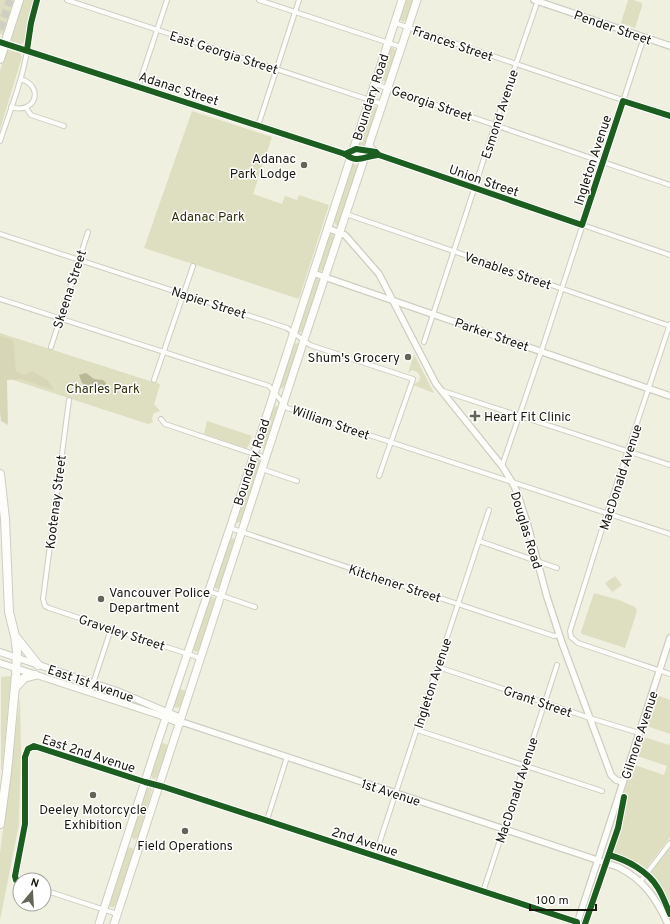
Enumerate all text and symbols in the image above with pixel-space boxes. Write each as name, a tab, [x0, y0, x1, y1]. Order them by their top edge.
street label: Pender Street	[571, 8, 653, 50]
street label: Frances Street	[410, 24, 495, 66]
street label: East Georgia Street	[167, 29, 280, 79]
street label: Boundary Road	[350, 52, 393, 143]
street label: Esmond Avenue	[479, 68, 523, 161]
street label: Adanac Street	[137, 70, 220, 110]
street label: Georgia Street	[389, 84, 474, 126]
street label: Ingleton Avenue	[572, 113, 616, 208]
place label: Adanac Park Lodge	[230, 152, 296, 183]
marker: Adanac Park Lodge	[299, 160, 309, 170]
street label: Union Street	[446, 162, 521, 201]
park label: Adanac Park	[171, 210, 245, 226]
street label: Skeena Street	[51, 248, 91, 331]
street label: Venables Street	[462, 249, 553, 294]
street label: Napier Street	[169, 284, 248, 324]
street label: Parker Street	[452, 316, 531, 356]
place label: Shum's Grocery	[308, 351, 400, 367]
marker: Shum's Grocery	[403, 352, 413, 362]
park label: Charles Park	[66, 382, 140, 398]
street label: William Street	[289, 403, 371, 445]
marker: Heart Fit Clinic	[469, 410, 481, 422]
place label: Heart Fit Clinic	[484, 410, 571, 426]
street label: Boundary Road	[231, 417, 274, 508]
street label: MacDonald Avenue	[597, 423, 647, 533]
street label: Kootenay Street	[43, 454, 71, 550]
street label: Douglas Road	[506, 490, 544, 571]
street label: Kitchener Street	[346, 562, 443, 607]
place label: Vancouver Police Department	[109, 586, 210, 617]
marker: Vancouver Police Department	[96, 594, 106, 604]
street label: Graveley Street	[76, 612, 167, 655]
street label: Ingleton Avenue	[412, 636, 456, 731]
street label: East 1st Avenue	[45, 663, 135, 707]
street label: Grant Street	[501, 684, 574, 722]
street label: Gilmore Avenue	[619, 690, 663, 782]
street label: East 2nd Avenue	[40, 732, 137, 778]
street label: MacDonald Avenue	[493, 736, 543, 846]
street label: 1st Avenue	[359, 777, 422, 811]
marker: Deeley Motorcycle Exhibition	[88, 790, 98, 800]
place label: Deeley Motorcycle Exhibition	[39, 803, 147, 834]
street label: 2nd Avenue	[329, 825, 400, 861]
marker: Field Operations	[180, 826, 190, 836]
place label: Field Operations	[137, 839, 233, 855]
north arrow	[12, 872, 52, 912]
text: N	[29, 876, 41, 891]
scale bar	[530, 886, 596, 912]
text: 100 m	[536, 893, 569, 909]

